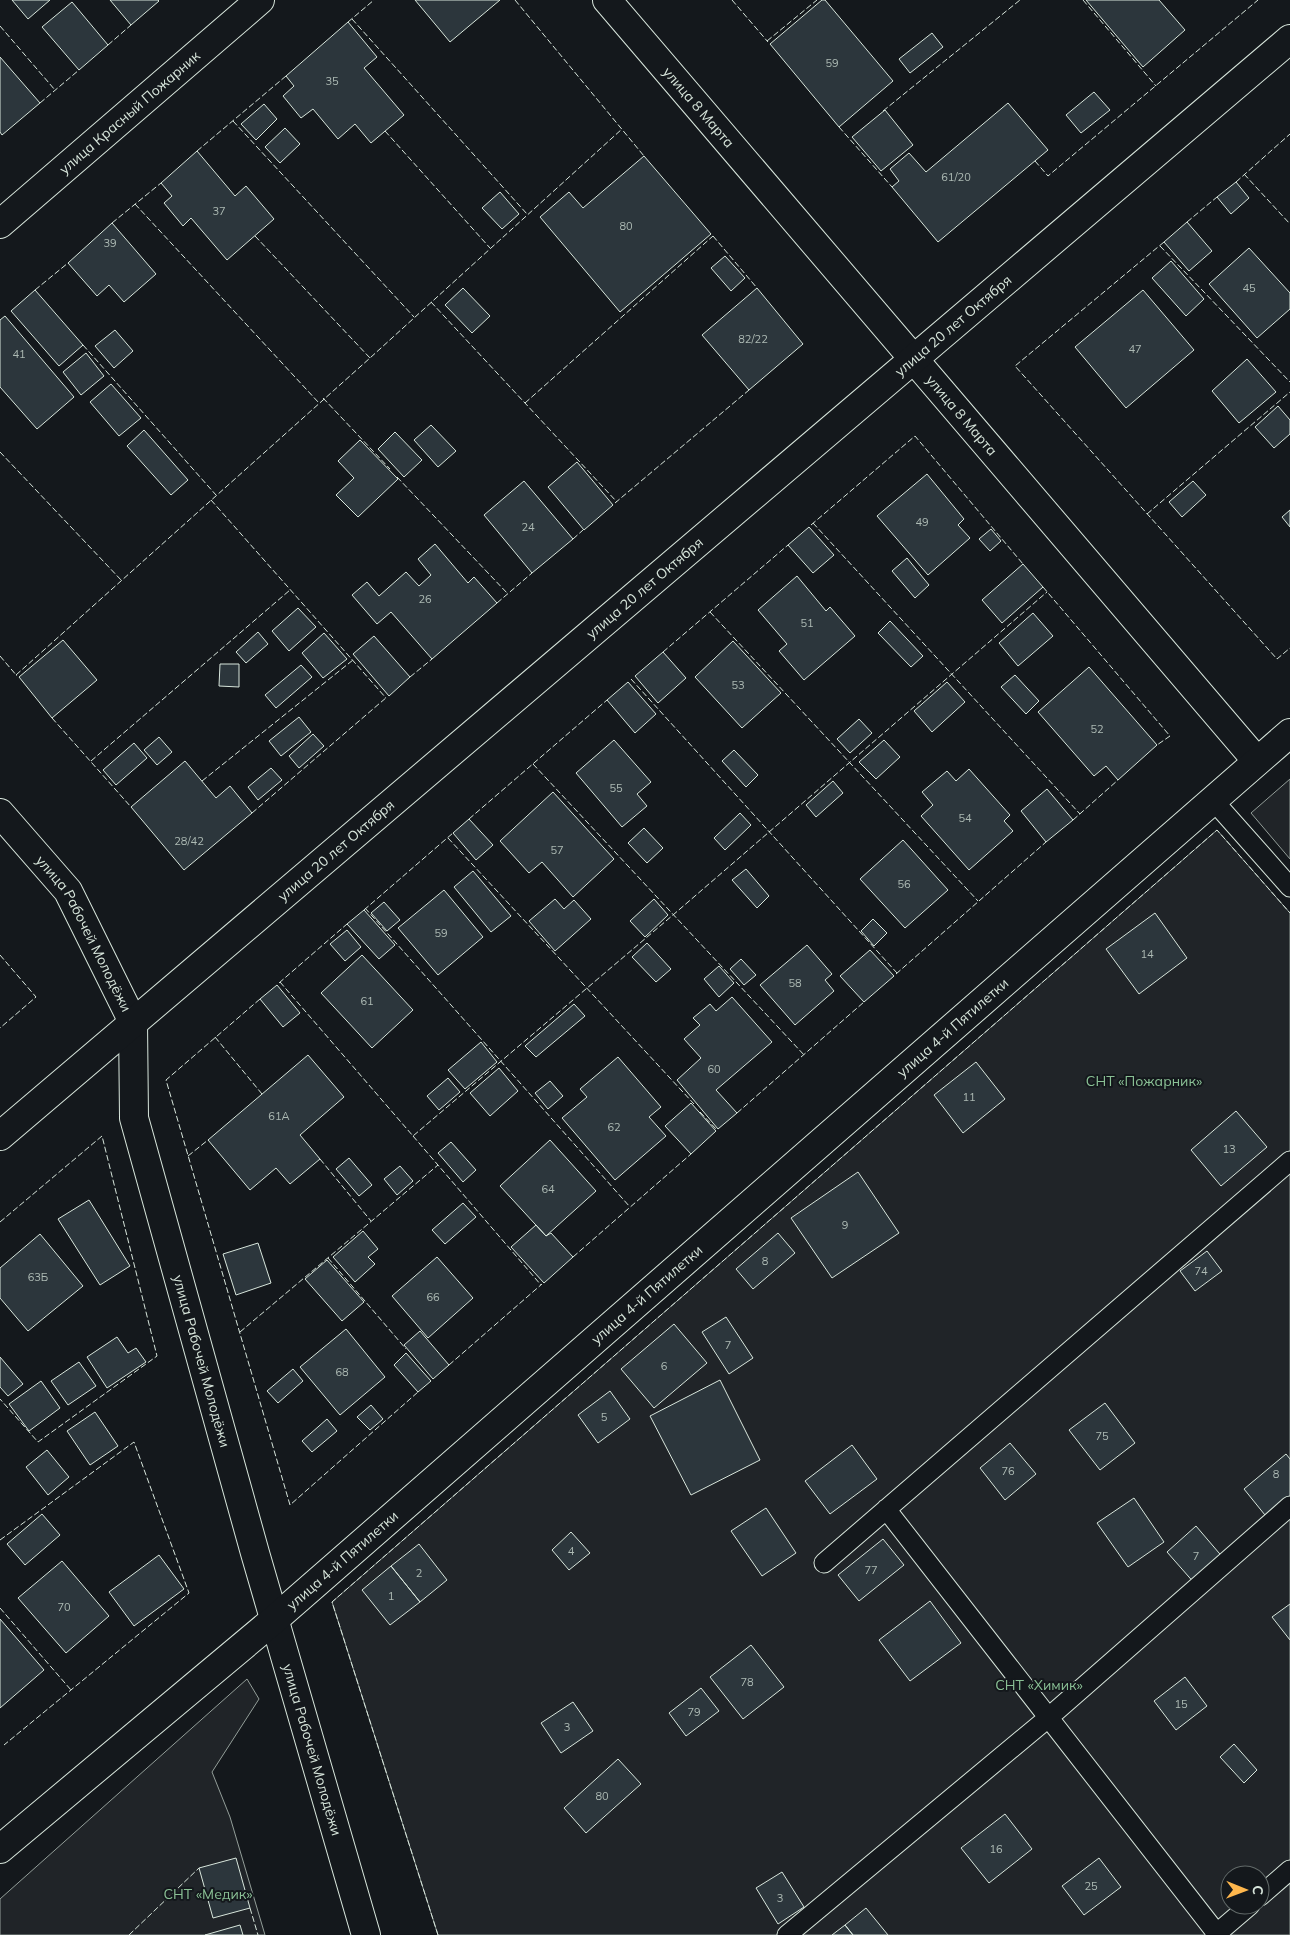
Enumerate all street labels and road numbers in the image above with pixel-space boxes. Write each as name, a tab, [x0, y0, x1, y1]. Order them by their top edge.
street label: улица Красный Пожарник	[55, 46, 204, 178]
street label: улица 8 Марта	[659, 63, 738, 151]
street label: улица 20 лет Октября	[891, 271, 1015, 380]
street label: улица 8 Марта	[922, 371, 1001, 459]
street label: улица 20 лет Октября	[582, 533, 707, 643]
street label: улица 20 лет Октября	[274, 796, 398, 905]
street label: улица Рабочей Молодёжи	[32, 851, 135, 1015]
street label: улица 4-й Пятилетки	[893, 974, 1012, 1081]
street label: улица 4-й Пятилетки	[587, 1241, 706, 1348]
street label: улица Рабочей Молодёжи	[169, 1273, 234, 1449]
street label: улица 4-й Пятилетки	[283, 1507, 402, 1614]
street label: улица Рабочей Молодёжи	[279, 1662, 346, 1838]

